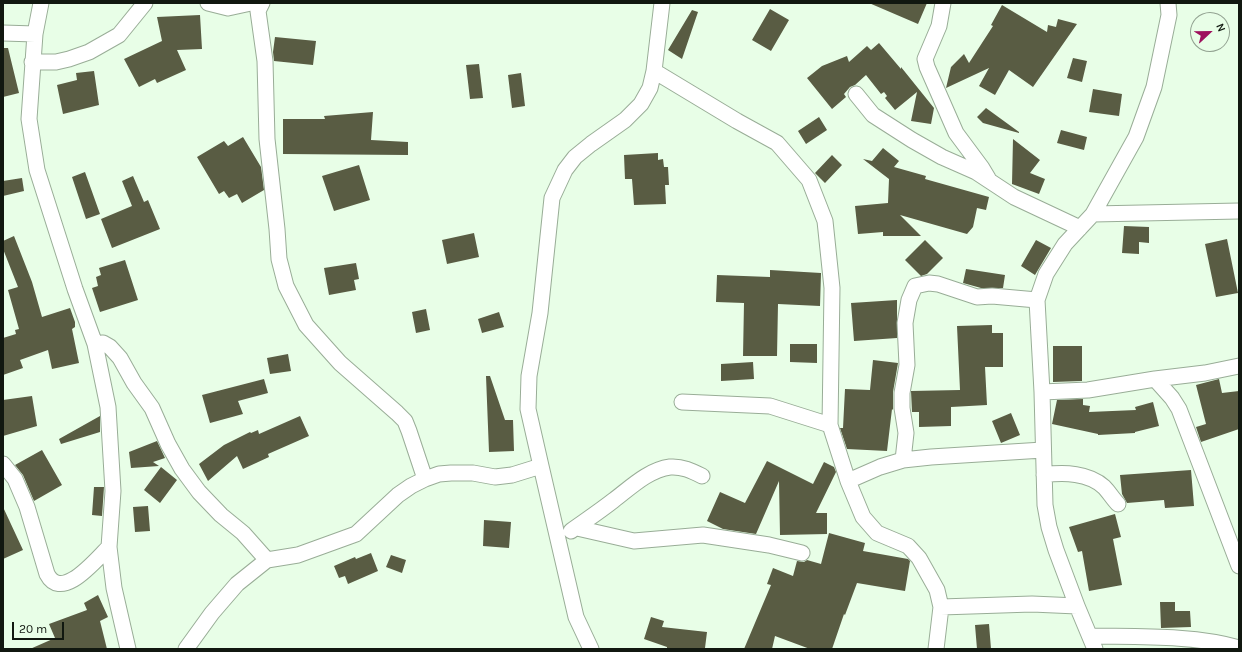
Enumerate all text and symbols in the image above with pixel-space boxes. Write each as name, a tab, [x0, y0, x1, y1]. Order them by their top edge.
north arrow	[1190, 12, 1230, 52]
text: N	[1213, 22, 1228, 34]
scale bar	[14, 614, 66, 640]
text: 20 m	[19, 622, 47, 636]

